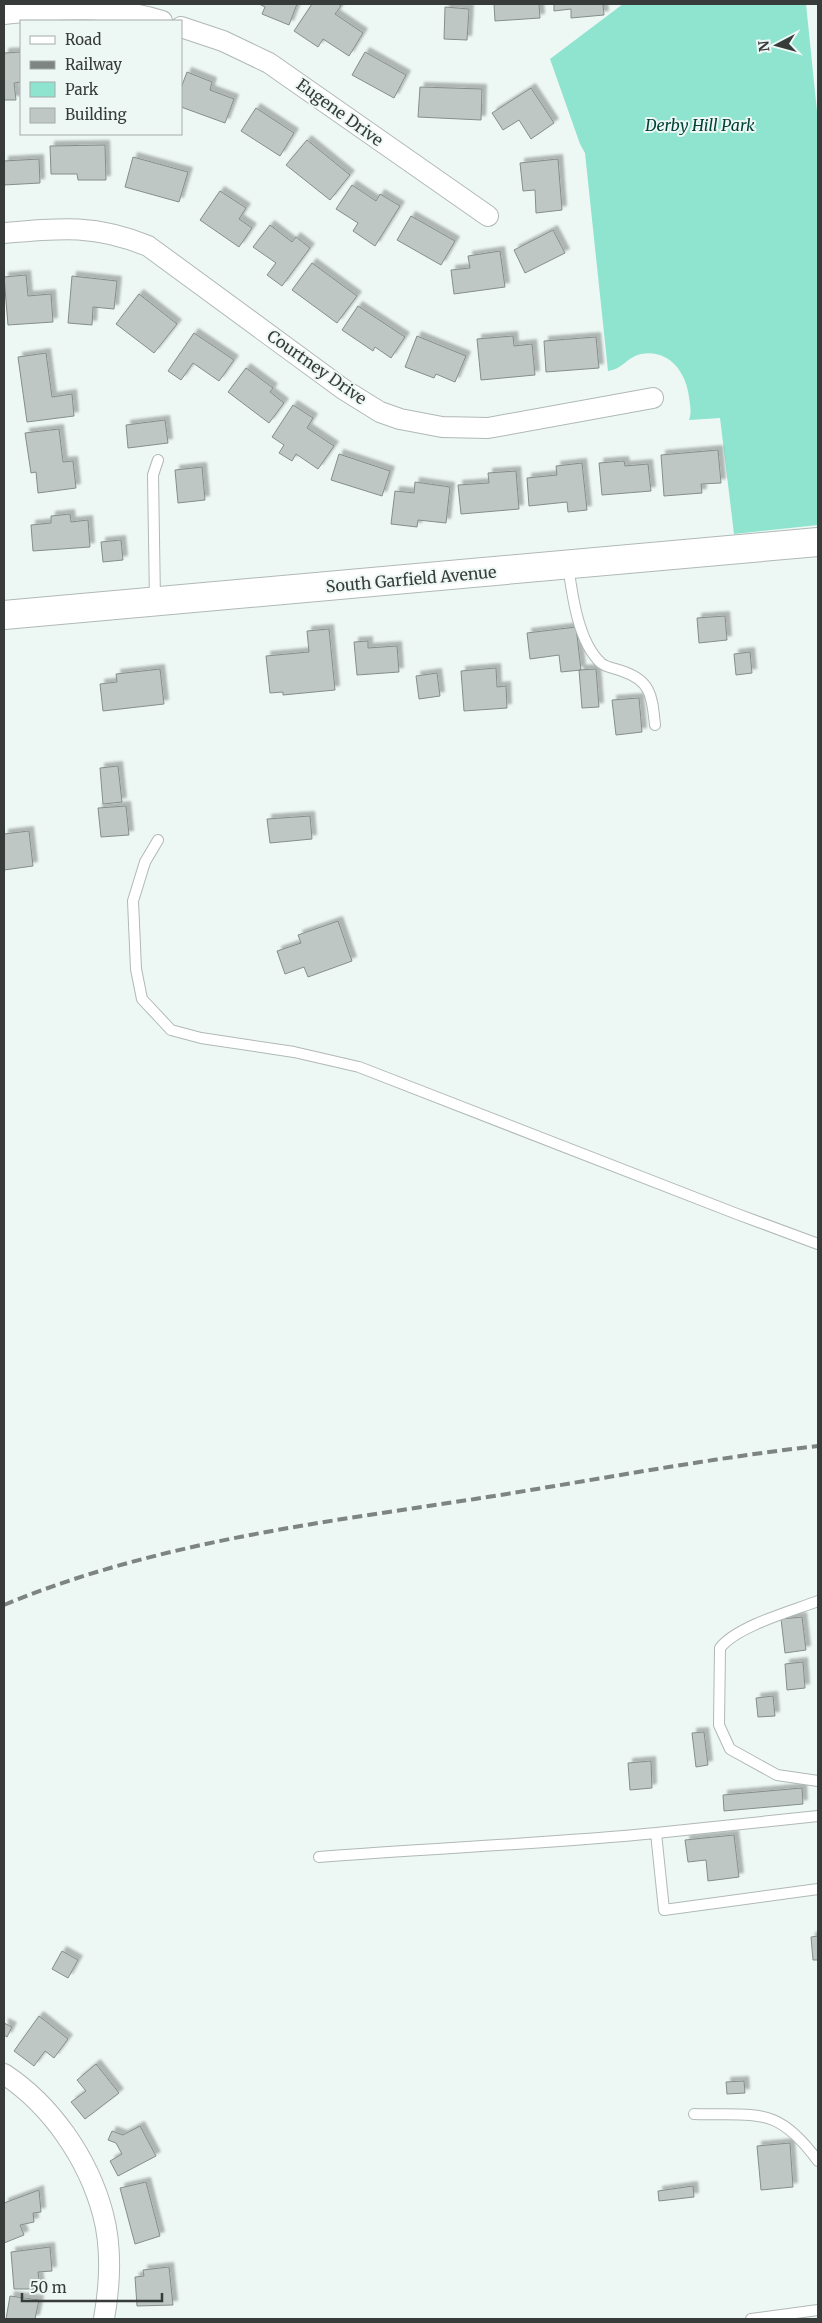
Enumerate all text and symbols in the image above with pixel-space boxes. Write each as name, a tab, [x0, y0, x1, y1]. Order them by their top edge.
legend	[20, 20, 182, 135]
north arrow	[752, 20, 802, 70]
text: Road	[65, 30, 101, 49]
text: N	[755, 40, 774, 53]
text: Railway	[65, 55, 122, 74]
street label: Eugene Drive	[293, 74, 387, 150]
text: Park	[65, 80, 99, 99]
text: Building	[65, 105, 127, 124]
park label: Derby Hill Park	[644, 115, 755, 135]
street label: Courtney Drive	[263, 325, 371, 409]
street label: South Garfield Avenue	[325, 562, 497, 596]
scale bar	[22, 2270, 162, 2302]
text: 50 m	[30, 2278, 67, 2297]

